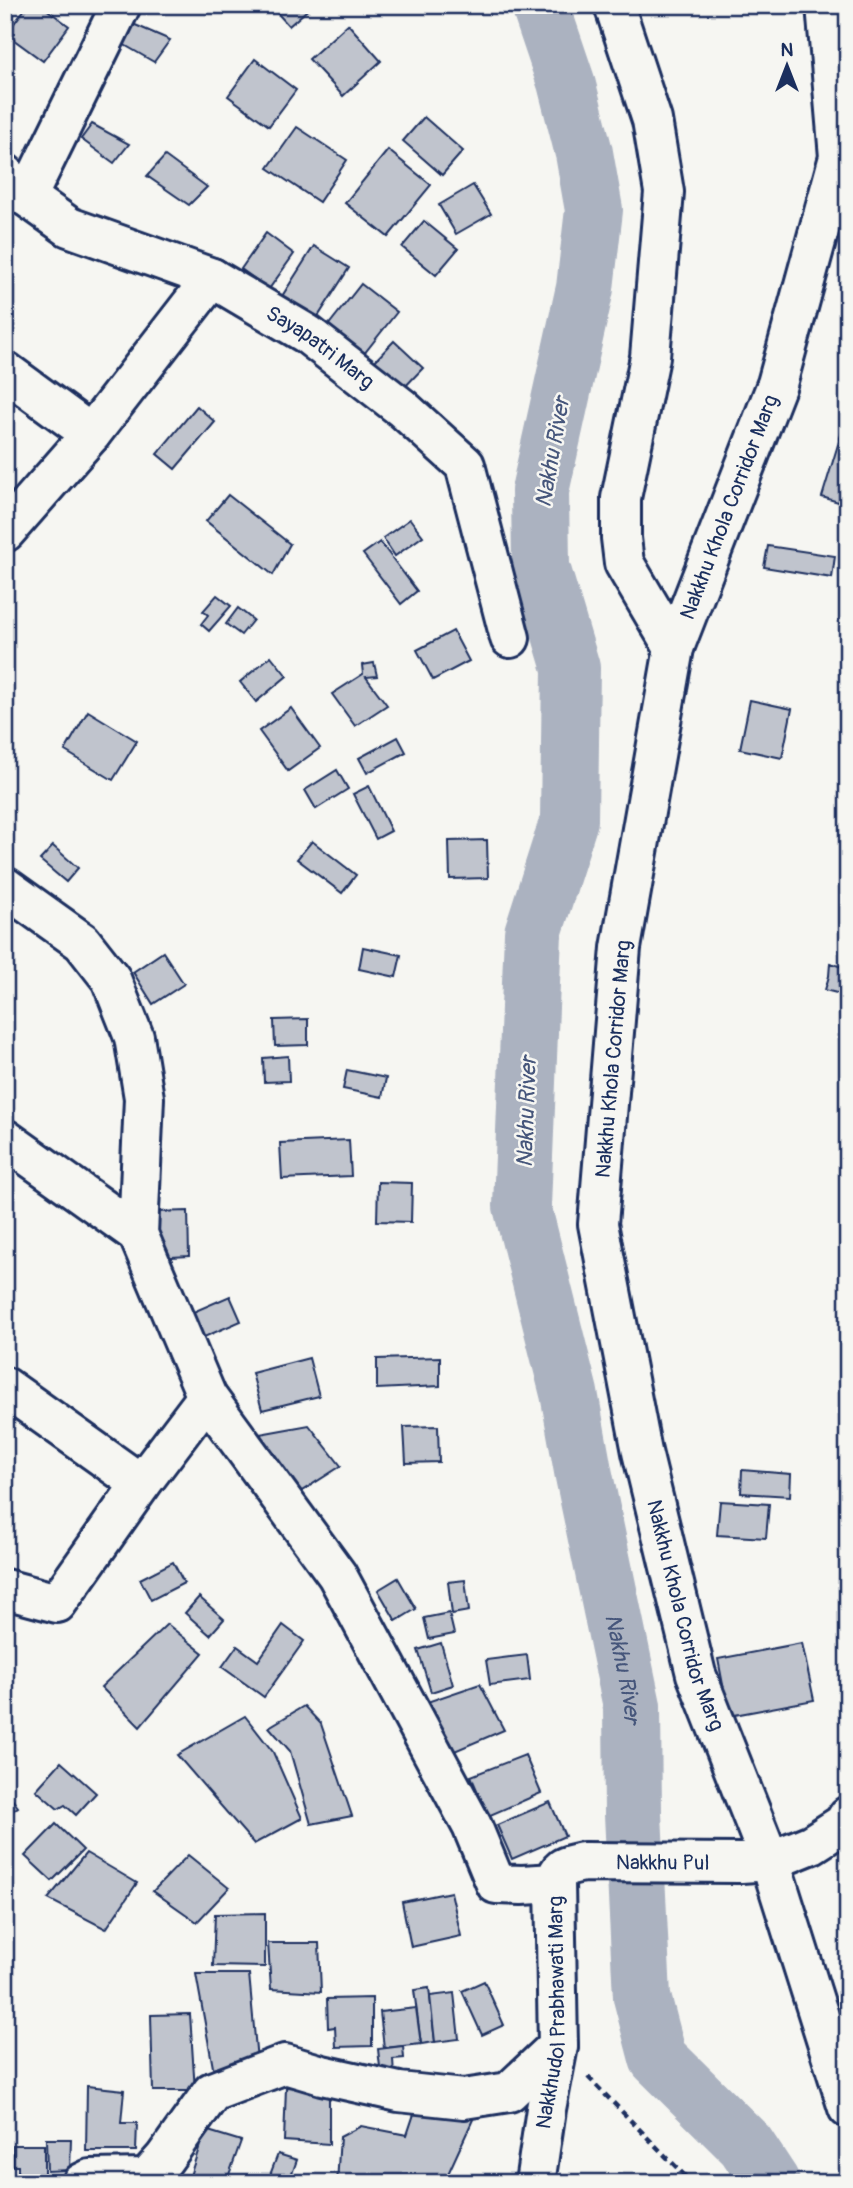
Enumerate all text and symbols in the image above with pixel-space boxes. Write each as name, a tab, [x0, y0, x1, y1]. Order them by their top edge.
north arrow	[752, 32, 822, 102]
text: N	[781, 38, 794, 62]
street label: Sayapatri Marg	[261, 300, 380, 395]
street label: Nakkhu Khola Corridor Marg	[674, 391, 785, 623]
water label: Nakhu River	[529, 392, 577, 509]
street label: Nakkhu Khola Corridor Marg	[590, 939, 637, 1179]
water label: Nakhu River	[510, 1053, 543, 1168]
street label: Nakkhu Khola Corridor Marg	[640, 1497, 730, 1735]
water label: Nakhu River	[598, 1611, 646, 1726]
street label: Nakkhu Pul	[616, 1849, 710, 1877]
street label: Nakkhudol Prabhawati Marg	[530, 1896, 572, 2131]

